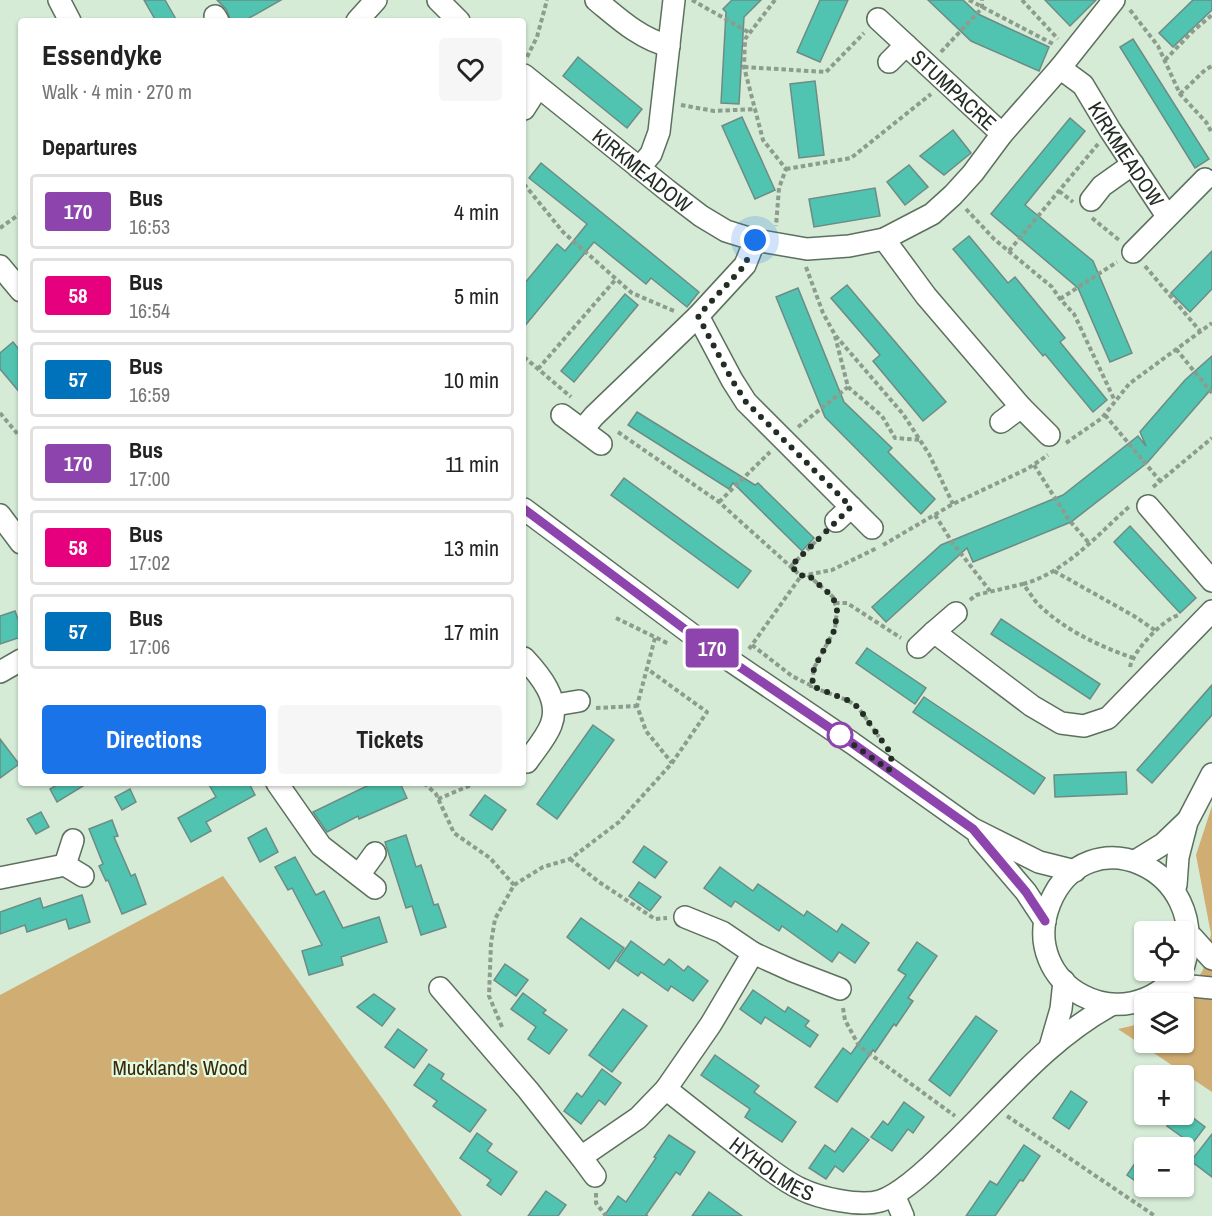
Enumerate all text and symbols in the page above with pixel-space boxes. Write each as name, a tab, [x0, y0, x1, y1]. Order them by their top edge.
text: Essendyke	[42, 36, 162, 74]
button: heart	[439, 38, 502, 101]
street label: STUMPACRE	[905, 43, 1003, 137]
text: Walk · 4 min · 270 m	[42, 78, 192, 105]
street label: KIRKMEADOW	[1082, 96, 1172, 213]
street label: KIRKMEADOW	[587, 121, 699, 219]
text: Departures	[42, 132, 137, 162]
text: Bus	[129, 183, 163, 213]
text: 170	[64, 197, 92, 226]
text: 4 min	[454, 197, 499, 227]
text: 16:53	[129, 213, 170, 240]
your location	[740, 225, 770, 255]
text: Bus	[129, 267, 163, 297]
text: 58	[68, 281, 88, 310]
text: 5 min	[454, 281, 499, 311]
text: 16:54	[129, 297, 170, 324]
text: Bus	[129, 351, 163, 381]
text: 57	[68, 365, 88, 394]
text: 10 min	[444, 365, 499, 395]
text: 16:59	[129, 381, 170, 408]
text: Bus	[129, 435, 163, 465]
text: 170	[64, 449, 92, 478]
text: 11 min	[445, 449, 499, 479]
text: 17:00	[129, 465, 170, 492]
text: Bus	[129, 519, 163, 549]
text: 58	[68, 533, 88, 562]
text: 13 min	[444, 533, 499, 563]
text: 17:02	[129, 549, 170, 576]
text: Bus	[129, 603, 163, 633]
text: 57	[68, 617, 88, 646]
text: 17 min	[444, 617, 499, 647]
line badge: 170	[678, 628, 746, 668]
text: 17:06	[129, 633, 170, 660]
text: 170	[698, 634, 726, 663]
button: Directions	[42, 705, 266, 774]
button: Tickets	[278, 705, 502, 774]
unlabelled marker	[827, 722, 853, 748]
map controls	[1134, 921, 1194, 1197]
button: locate	[1134, 921, 1194, 981]
button: layers	[1134, 993, 1194, 1053]
park label: Muckland's Wood	[112, 1053, 248, 1082]
button: +	[1134, 1065, 1194, 1125]
street label: HYHOLMES	[724, 1130, 818, 1208]
button: −	[1134, 1137, 1194, 1197]

